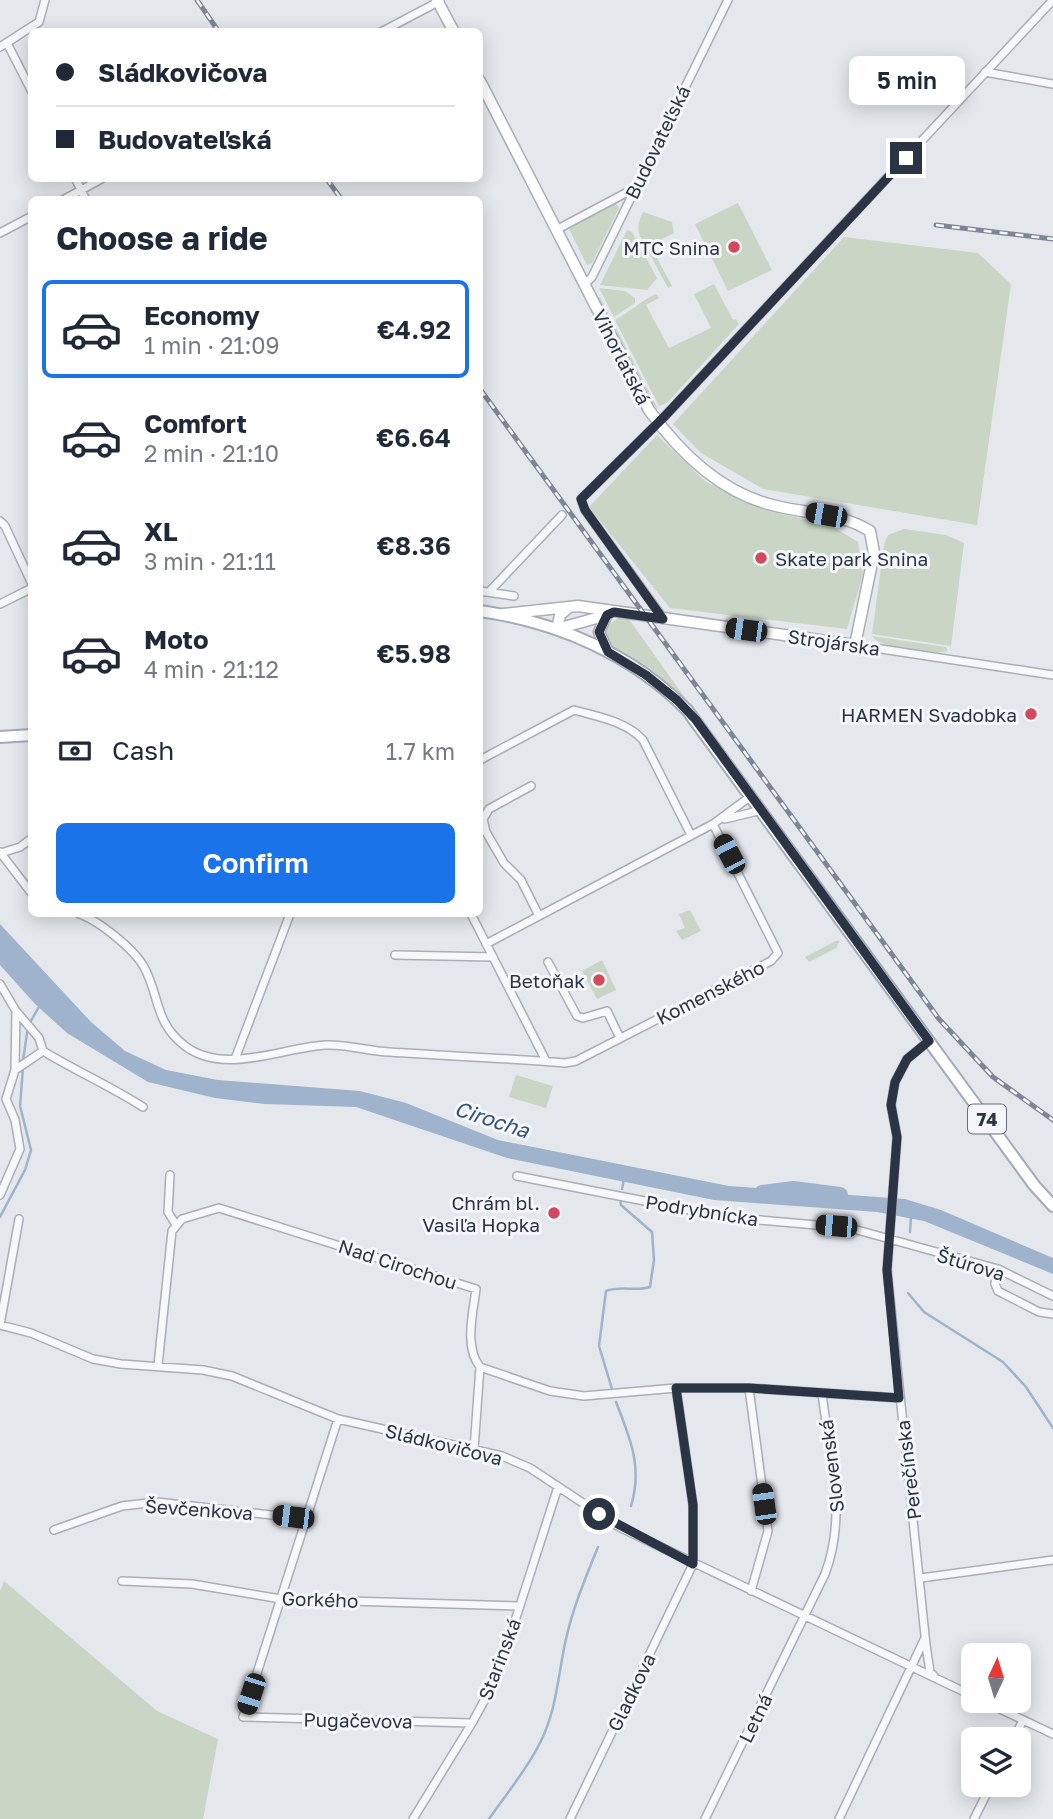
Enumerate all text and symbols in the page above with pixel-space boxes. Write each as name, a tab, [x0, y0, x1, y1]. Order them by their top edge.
text: Sládkovičova	[98, 57, 267, 88]
callout: 5 min	[848, 57, 964, 106]
text: 5 min	[877, 66, 937, 94]
street label: Budovateľská	[620, 81, 694, 203]
text: Budovateľská	[98, 124, 272, 155]
route end	[890, 142, 922, 174]
text: Choose a ride	[56, 219, 268, 257]
place label: MTC Snina	[623, 236, 720, 259]
marker: MTC Snina	[726, 239, 742, 255]
icon: car	[60, 298, 123, 361]
text: Economy	[144, 300, 260, 331]
street label: Vihorlatská	[588, 305, 656, 409]
text: €4.92	[377, 314, 451, 345]
text: 1 min · 21:09	[144, 331, 280, 359]
icon: car	[60, 406, 123, 469]
text: Comfort	[144, 408, 247, 439]
text: €6.64	[376, 422, 451, 453]
text: 2 min · 21:10	[144, 439, 279, 467]
car	[804, 501, 849, 529]
icon: car	[60, 514, 123, 577]
text: XL	[144, 516, 178, 547]
text: €8.36	[377, 530, 451, 561]
text: 3 min · 21:11	[144, 547, 276, 575]
place label: Skate park Snina	[775, 547, 928, 570]
marker: Skate park Snina	[753, 550, 769, 566]
car	[724, 617, 769, 643]
icon: car	[60, 622, 123, 685]
text: Moto	[144, 624, 209, 655]
street label: Strojárska	[787, 624, 881, 660]
text: €5.98	[377, 638, 451, 669]
text: 4 min · 21:12	[144, 655, 279, 683]
place label: HARMEN Svadobka	[841, 703, 1017, 726]
marker: HARMEN Svadobka	[1023, 706, 1039, 722]
icon: cash	[56, 732, 94, 770]
text: Cash	[112, 735, 174, 766]
text: 1.7 km	[386, 737, 455, 765]
button: Confirm	[56, 823, 455, 903]
car	[710, 831, 749, 877]
street label: Komenského	[652, 955, 768, 1029]
place label: Betoňak	[509, 969, 585, 992]
marker: Betoňak	[591, 972, 607, 988]
water label: Cirocha	[452, 1095, 534, 1144]
road number: 74	[968, 1104, 1006, 1134]
street label: Podrybnícka	[644, 1190, 760, 1230]
place label: Chrám bl. Vasiľa Hopka	[422, 1191, 540, 1236]
marker: Chrám bl. Vasiľa Hopka	[546, 1205, 562, 1221]
car	[815, 1214, 858, 1238]
street label: Nad Cirochou	[336, 1234, 460, 1294]
street label: Štúrova	[934, 1243, 1008, 1285]
street label: Sládkovičova	[383, 1418, 505, 1470]
street label: Slovenská	[814, 1418, 848, 1514]
street label: Perečínska	[890, 1419, 926, 1521]
car	[751, 1482, 778, 1526]
street label: Ševčenkova	[144, 1494, 254, 1524]
route start	[583, 1498, 615, 1530]
car	[271, 1504, 316, 1530]
street label: Gorkého	[281, 1586, 359, 1612]
street label: Starinská	[473, 1615, 525, 1703]
north arrow	[961, 1643, 1031, 1713]
map controls	[961, 1643, 1031, 1797]
street label: Gladkova	[602, 1649, 660, 1735]
car	[235, 1671, 268, 1717]
street label: Letná	[733, 1690, 777, 1746]
street label: Pugačevova	[303, 1708, 413, 1732]
button: layers	[961, 1727, 1031, 1797]

